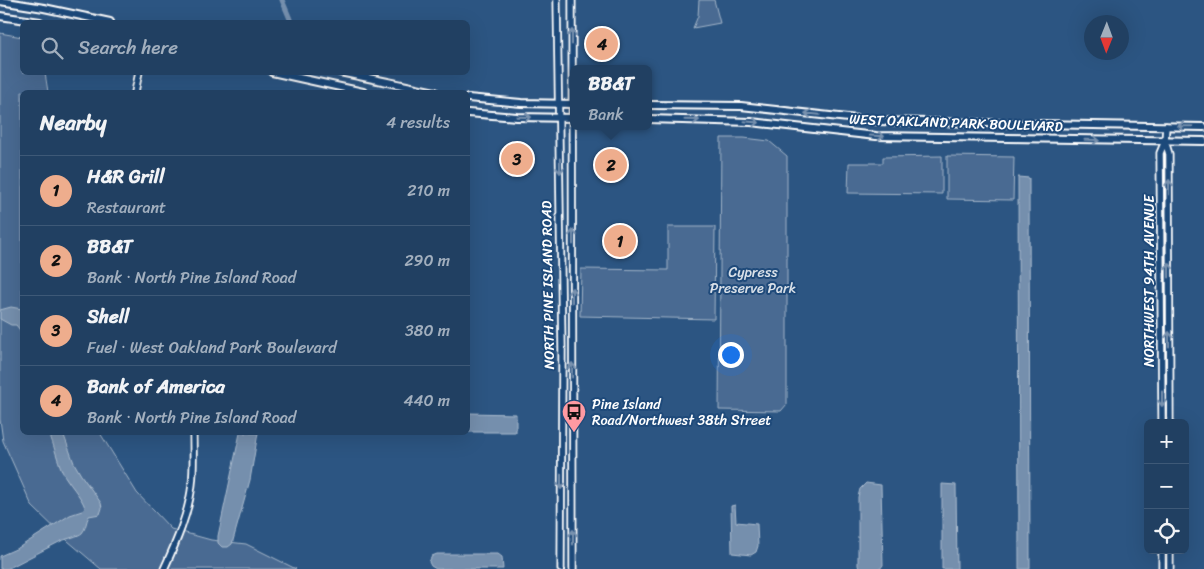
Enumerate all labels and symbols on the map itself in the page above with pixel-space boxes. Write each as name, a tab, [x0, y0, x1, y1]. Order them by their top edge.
north arrow	[1084, 15, 1129, 60]
pin: 4	[586, 25, 618, 63]
one-way arrow	[567, 30, 577, 46]
street label: WEST OAKLAND PARK BOULEVARD	[849, 107, 1064, 139]
one-way arrow	[804, 109, 820, 119]
one-way arrow	[516, 112, 532, 122]
one-way arrow	[684, 115, 700, 125]
one-way arrow	[744, 118, 760, 127]
one-way arrow	[1177, 121, 1194, 131]
one-way arrow	[869, 131, 885, 140]
one-way arrow	[1084, 135, 1100, 144]
pin: 3	[501, 140, 533, 178]
pin: 2	[595, 146, 627, 184]
one-way arrow	[555, 158, 564, 174]
one-way arrow	[1164, 179, 1174, 196]
street label: NORTHWEST 94TH AVENUE	[1137, 194, 1162, 367]
street label: NORTH PINE ISLAND ROAD	[534, 200, 562, 369]
pin: 1	[604, 222, 636, 260]
one-way arrow	[568, 229, 578, 246]
park label: Cypress Preserve Park	[710, 260, 796, 301]
one-way arrow	[1164, 262, 1174, 278]
one-way arrow	[567, 287, 577, 304]
one-way arrow	[1164, 331, 1174, 348]
your location	[718, 342, 744, 368]
one-way arrow	[567, 362, 577, 378]
one-way arrow	[1157, 390, 1167, 406]
place label: Pine Island Road/Northwest 38th Street	[592, 392, 771, 433]
bus stop icon: Pine Island Road/Northwest 38th Street	[561, 399, 587, 433]
one-way arrow	[556, 474, 566, 490]
one-way arrow	[568, 529, 578, 546]

